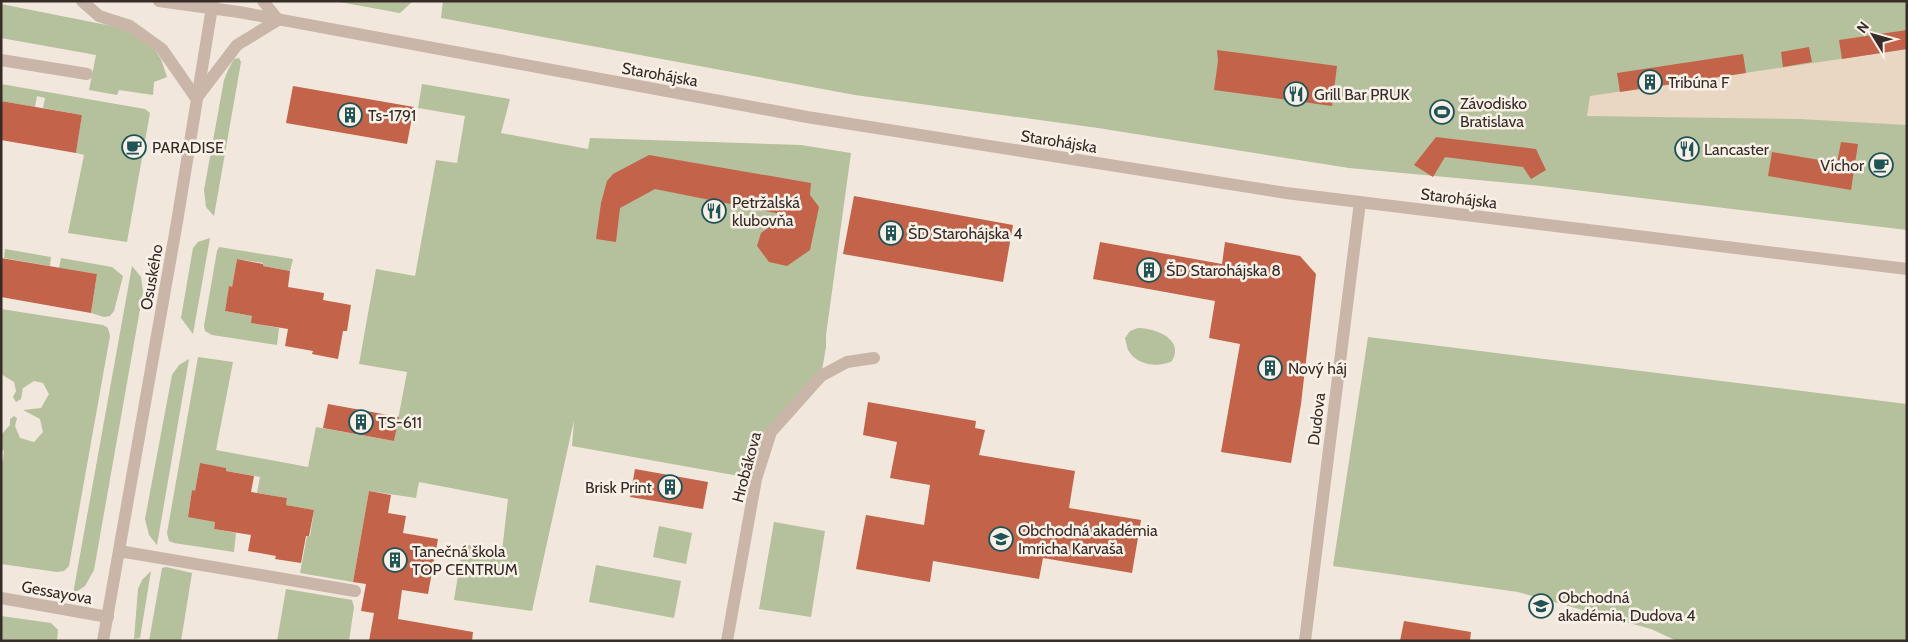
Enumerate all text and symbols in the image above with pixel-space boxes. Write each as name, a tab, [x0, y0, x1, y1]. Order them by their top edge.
north arrow	[1848, 10, 1898, 60]
text: N	[1852, 18, 1873, 37]
street label: Starohájska	[620, 58, 700, 91]
building icon: Tribúna F	[1637, 69, 1663, 95]
place label: Tribúna F	[1668, 73, 1730, 92]
restaurant icon: Grill Bar PRUK	[1283, 81, 1309, 107]
place label: Grill Bar PRUK	[1314, 85, 1410, 104]
place label: Závodisko Bratislava	[1460, 94, 1527, 131]
sports icon: Závodisko Bratislava	[1429, 99, 1455, 125]
building icon: Ts-1791	[337, 102, 363, 128]
place label: Ts-1791	[368, 106, 416, 125]
street label: Starohájska	[1019, 126, 1099, 157]
cafe icon: PARADISE	[121, 134, 147, 160]
restaurant icon: Lancaster	[1674, 136, 1700, 162]
place label: PARADISE	[152, 138, 224, 157]
place label: Lancaster	[1704, 140, 1770, 159]
cafe icon: Víchor	[1868, 152, 1894, 178]
place label: Víchor	[1820, 156, 1865, 175]
street label: Starohájska	[1420, 184, 1499, 213]
place label: Petržalská klubovňa	[732, 193, 800, 230]
restaurant icon: Petržalská klubovňa	[701, 198, 727, 224]
building icon: ŠD Starohájska 4	[878, 220, 904, 246]
place label: ŠD Starohájska 4	[908, 224, 1022, 243]
street label: Osuského	[136, 243, 167, 311]
building icon: ŠD Starohájska 8	[1136, 257, 1162, 283]
place label: ŠD Starohájska 8	[1166, 261, 1281, 280]
building icon: Nový háj	[1257, 355, 1283, 381]
place label: Nový háj	[1288, 359, 1347, 378]
street label: Dudova	[1304, 391, 1329, 446]
building icon: TS-611	[348, 409, 374, 435]
place label: TS-611	[378, 413, 422, 432]
street label: Hrobákova	[728, 429, 765, 505]
building icon: Brisk Print	[657, 474, 683, 500]
place label: Brisk Print	[585, 478, 653, 497]
place label: Obchodná akadémia Imricha Karvaša	[1018, 521, 1158, 558]
school or university icon: Obchodná akadémia Imricha Karvaša	[988, 526, 1014, 552]
place label: Tanečná škola TOP CENTRUM	[412, 542, 518, 579]
building icon: Tanečná škola TOP CENTRUM	[382, 547, 408, 573]
street label: Gessayova	[20, 577, 94, 608]
place label: Obchodná akadémia, Dudova 4	[1558, 588, 1695, 625]
school or university icon: Obchodná akadémia, Dudova 4	[1528, 593, 1554, 619]

